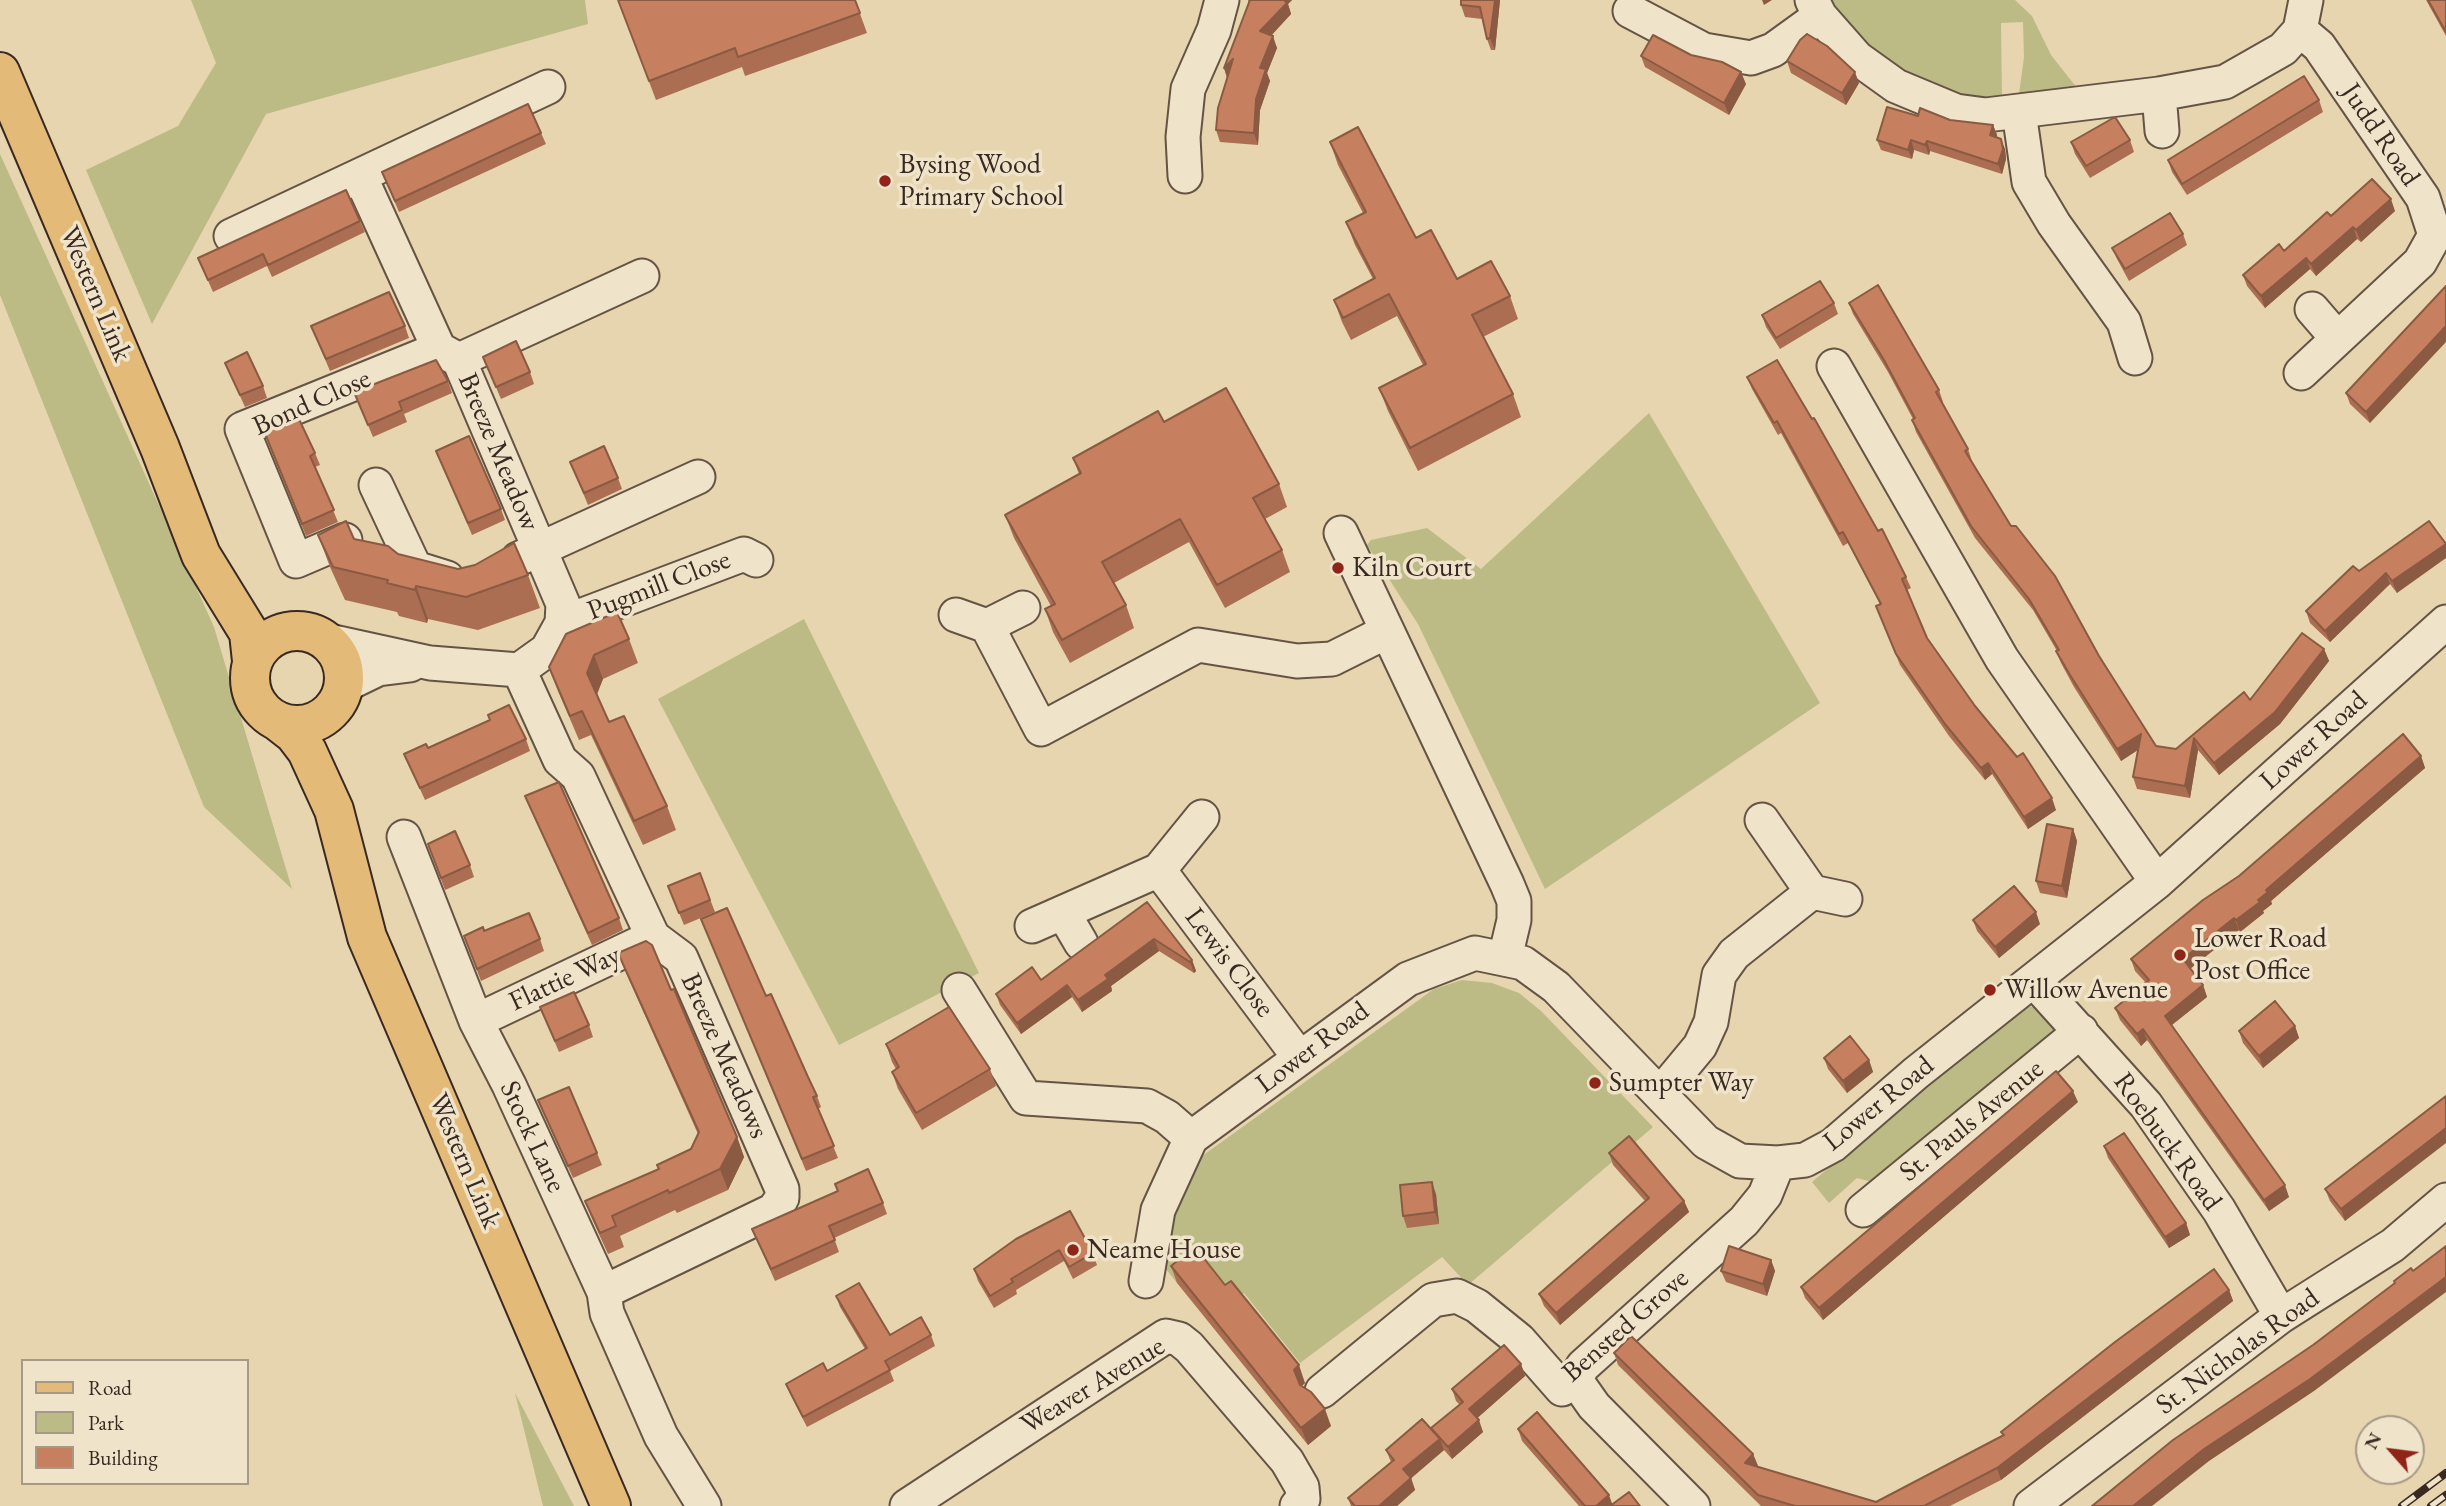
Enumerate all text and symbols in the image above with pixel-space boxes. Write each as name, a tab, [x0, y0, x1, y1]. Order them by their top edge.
street label: Judd Road	[2333, 77, 2427, 193]
place label: Bysing Wood Primary School	[899, 148, 1064, 214]
marker: Bysing Wood Primary School	[877, 173, 893, 189]
street label: Western Link	[52, 221, 138, 367]
street label: Bond Close	[248, 362, 376, 444]
street label: Breeze Meadow	[450, 368, 546, 536]
street label: Pugmill Close	[583, 543, 735, 629]
place label: Kiln Court	[1352, 551, 1472, 585]
marker: Kiln Court	[1330, 560, 1346, 576]
street label: Lower Road	[2253, 684, 2375, 798]
street label: Lewis Close	[1177, 902, 1281, 1024]
place label: Lower Road Post Office	[2194, 922, 2327, 988]
street label: Flattie Way	[504, 939, 626, 1019]
marker: Lower Road Post Office	[2172, 947, 2188, 963]
street label: Breeze Meadows	[673, 968, 775, 1144]
place label: Willow Avenue	[2004, 973, 2168, 1007]
marker: Willow Avenue	[1982, 982, 1998, 998]
street label: Lower Road	[1250, 995, 1376, 1101]
street label: Lower Road	[1817, 1049, 1941, 1159]
street label: St. Pauls Avenue	[1893, 1053, 2051, 1189]
place label: Sumpter Way	[1609, 1066, 1754, 1100]
street label: Roebuck Road	[2106, 1066, 2228, 1218]
marker: Sumpter Way	[1587, 1075, 1603, 1091]
street label: Stock Lane	[492, 1076, 572, 1198]
street label: Western Link	[421, 1088, 507, 1234]
place label: Neame House	[1087, 1233, 1241, 1267]
marker: Neame House	[1065, 1242, 1081, 1258]
street label: Bensted Grove	[1556, 1262, 1696, 1390]
street label: St. Nicholas Road	[2150, 1282, 2326, 1422]
street label: Weaver Avenue	[1015, 1330, 1171, 1442]
legend	[21, 1359, 248, 1485]
text: Road	[88, 1374, 132, 1401]
text: Park	[88, 1409, 124, 1436]
north arrow	[2355, 1415, 2425, 1485]
text: N	[2358, 1428, 2387, 1454]
text: Building	[88, 1444, 158, 1471]

